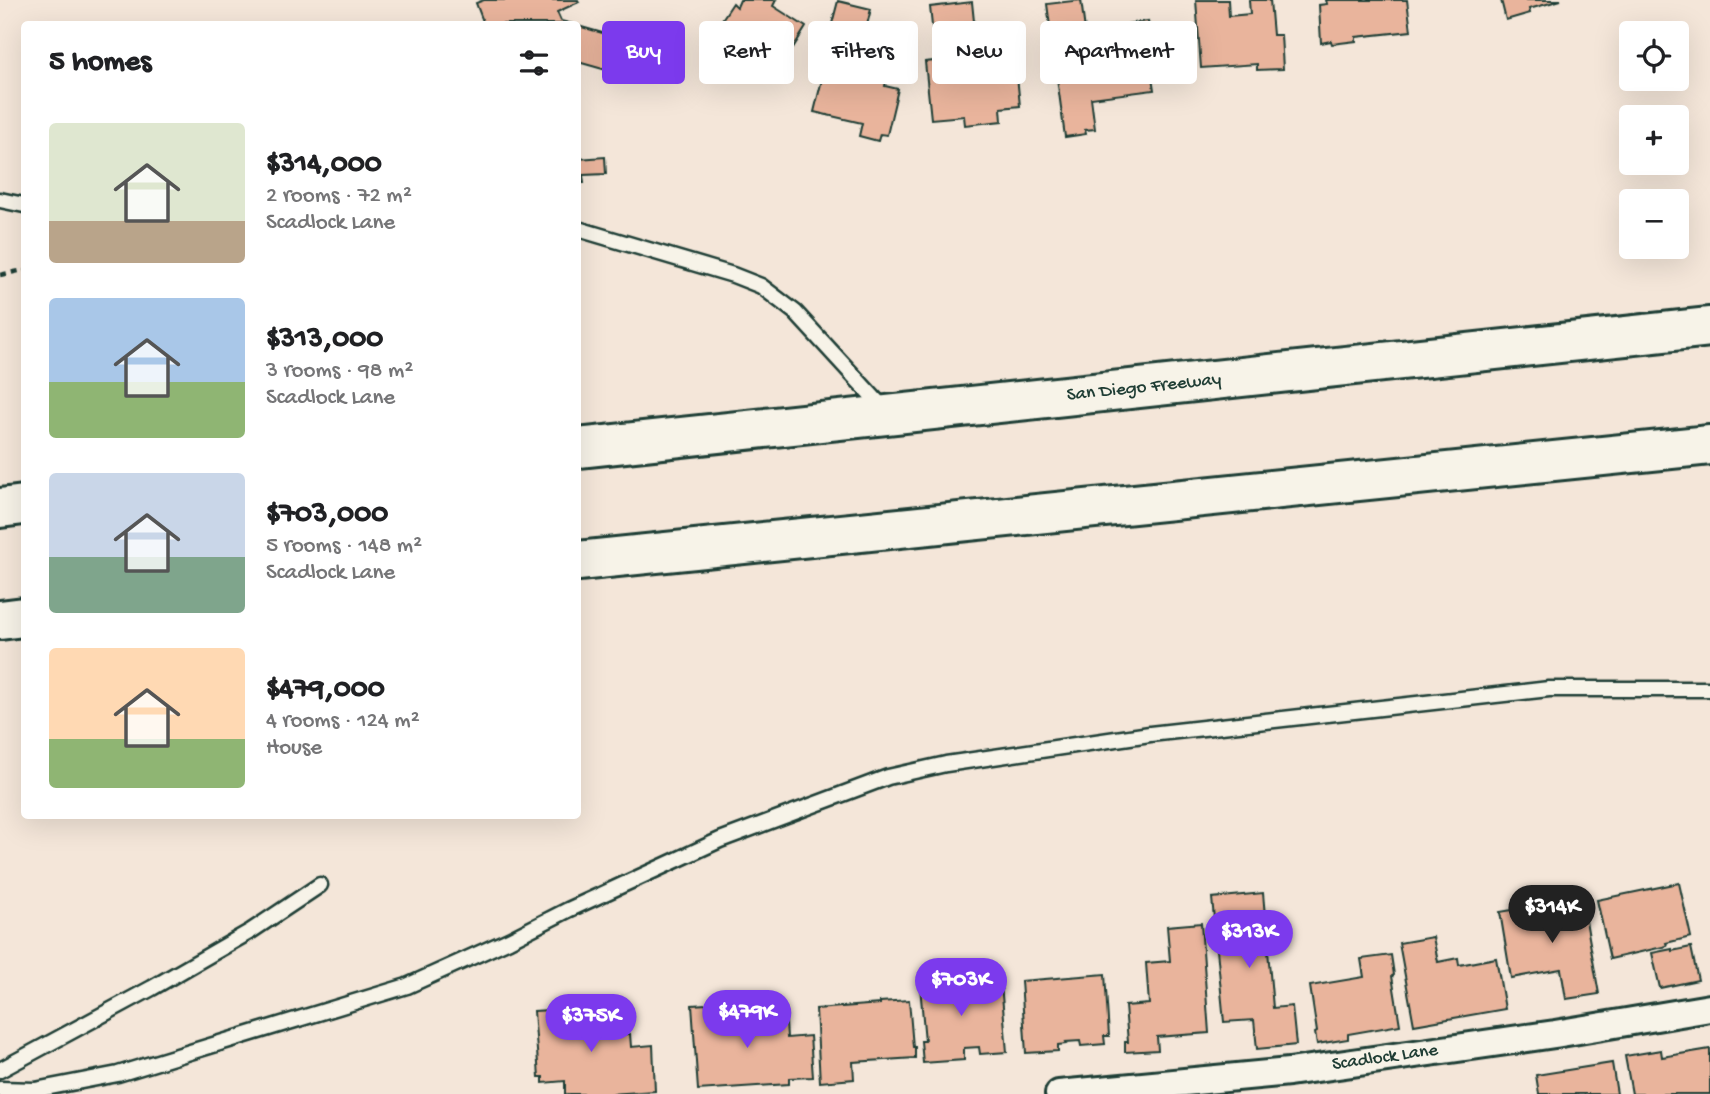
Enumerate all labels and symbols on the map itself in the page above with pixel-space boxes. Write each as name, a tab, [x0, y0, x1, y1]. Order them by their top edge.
street label: San Diego Freeway	[1066, 368, 1223, 408]
pin: $314K	[1503, 886, 1601, 945]
pin: $313K	[1200, 911, 1298, 970]
pin: $703K	[912, 958, 1010, 1018]
pin: $479K	[698, 990, 796, 1050]
pin: $375K	[542, 995, 640, 1054]
street label: Scadlock Lane	[1331, 1039, 1440, 1077]

